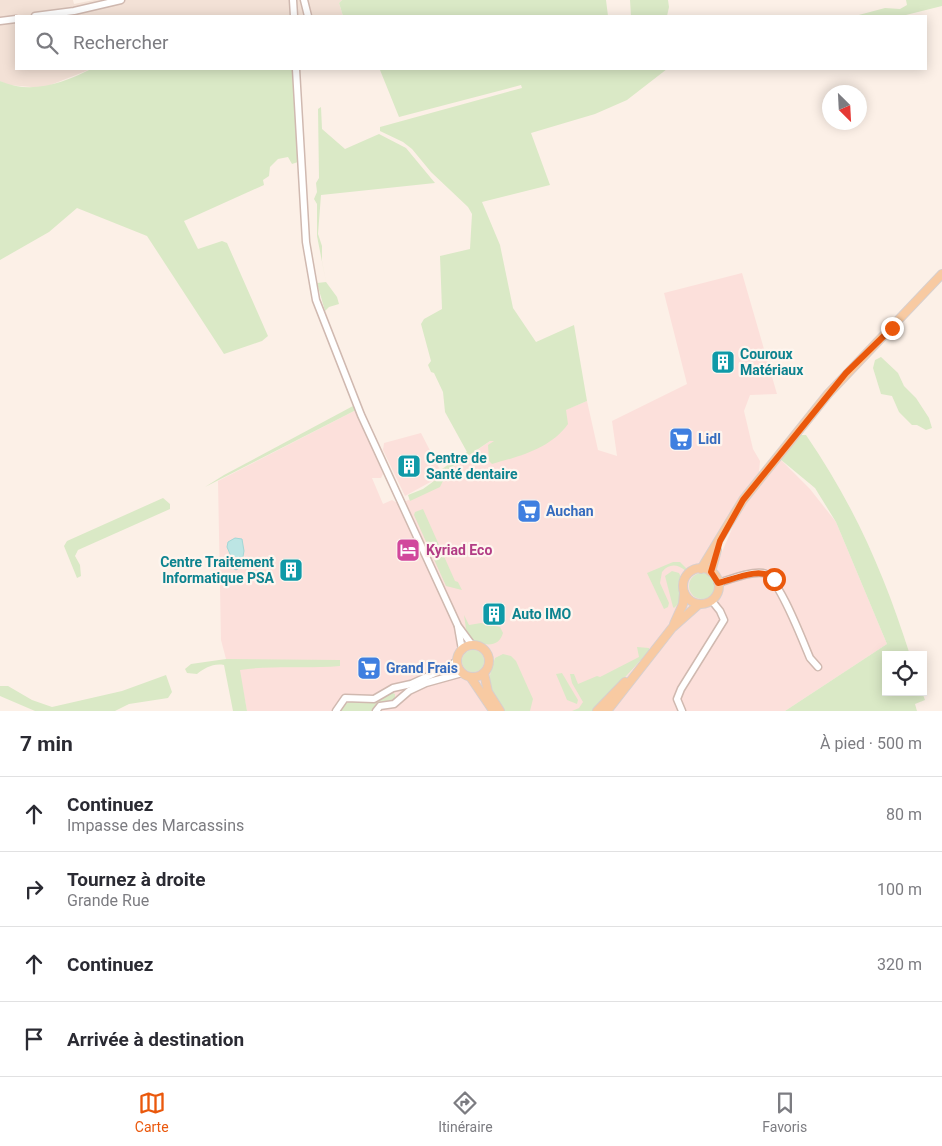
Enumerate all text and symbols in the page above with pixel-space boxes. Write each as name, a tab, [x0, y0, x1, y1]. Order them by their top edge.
search box	[15, 15, 927, 70]
icon: search	[33, 29, 61, 57]
text: Rechercher	[73, 31, 168, 54]
north arrow	[822, 85, 867, 130]
route end	[881, 317, 904, 340]
place label: Couroux Matériaux	[740, 346, 804, 378]
building icon: Couroux Matériaux	[710, 349, 736, 375]
supermarket icon: Lidl	[668, 426, 694, 452]
place label: Lidl	[698, 431, 721, 447]
place label: Centre de Santé dentaire	[426, 450, 518, 482]
building icon: Centre de Santé dentaire	[396, 453, 422, 479]
supermarket icon: Auchan	[516, 498, 542, 524]
place label: Auchan	[546, 503, 594, 519]
hotel icon: Kyriad Eco	[395, 537, 421, 563]
place label: Kyriad Eco	[426, 542, 492, 558]
place label: Centre Traitement Informatique PSA	[160, 554, 275, 586]
building icon: Centre Traitement Informatique PSA	[278, 557, 304, 583]
route start	[763, 568, 786, 591]
building icon: Auto IMO	[481, 601, 507, 627]
place label: Auto IMO	[512, 606, 571, 622]
map controls	[882, 651, 927, 696]
button: locate	[882, 651, 927, 696]
supermarket icon: Grand Frais	[356, 655, 382, 681]
place label: Grand Frais	[386, 660, 458, 676]
text: 7 min	[20, 732, 73, 756]
text: À pied · 500 m	[820, 734, 922, 753]
text: Continuez	[67, 793, 153, 816]
icon: ahead	[20, 800, 48, 828]
text: 80 m	[886, 805, 922, 824]
text: Impasse des Marcassins	[67, 816, 244, 835]
text: Tournez à droite	[67, 868, 206, 891]
icon: right	[20, 875, 48, 903]
text: 100 m	[877, 880, 922, 899]
text: Grande Rue	[67, 891, 149, 910]
icon: ahead	[20, 950, 48, 978]
text: Continuez	[67, 953, 153, 976]
text: 320 m	[877, 955, 922, 974]
icon: arrive	[20, 1025, 48, 1053]
text: Arrivée à destination	[67, 1028, 244, 1051]
tab: Carte	[135, 1089, 169, 1135]
tab: Itinéraire	[438, 1089, 493, 1135]
tab: Favoris	[762, 1089, 807, 1135]

